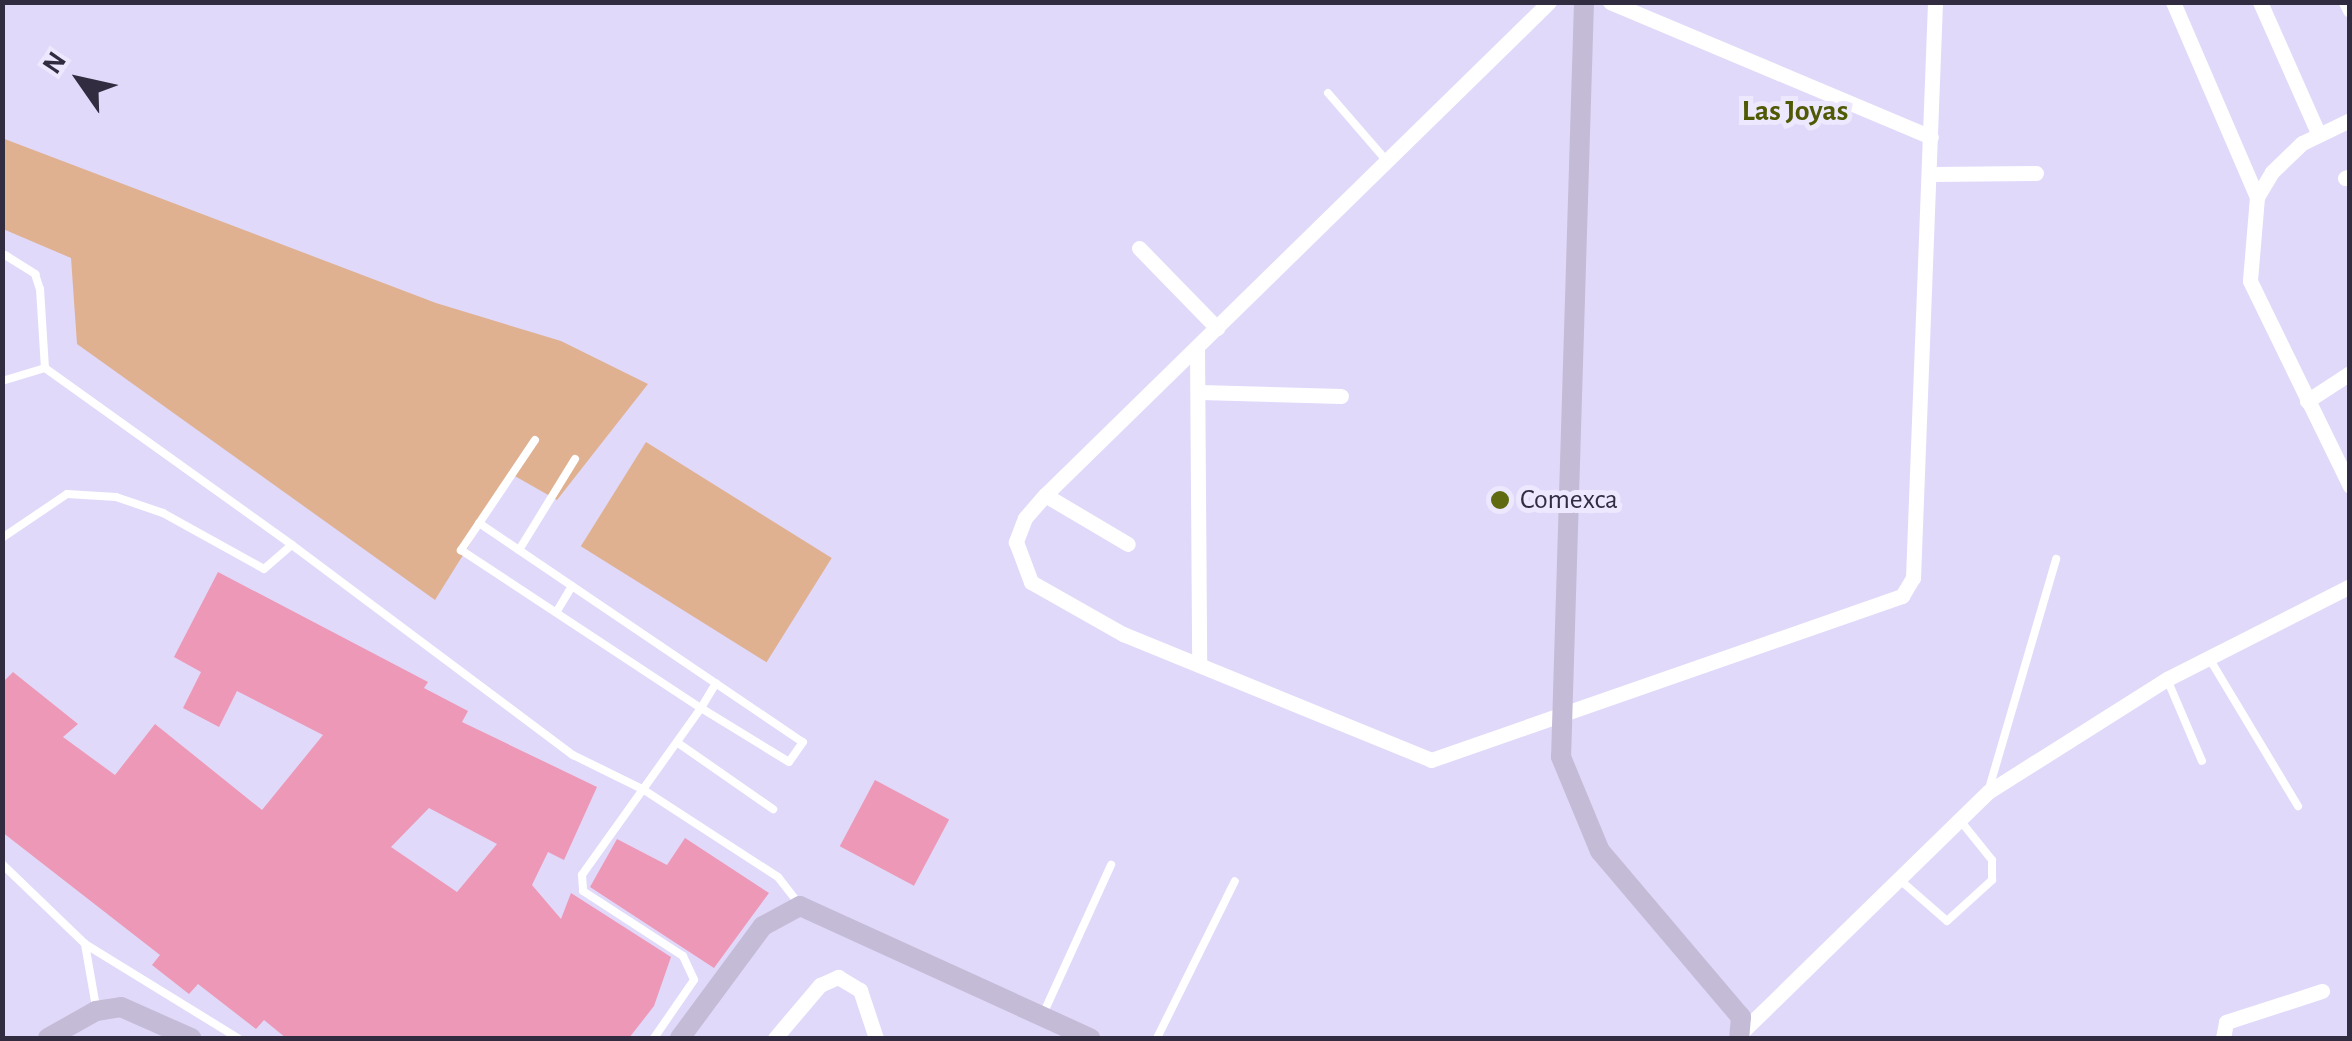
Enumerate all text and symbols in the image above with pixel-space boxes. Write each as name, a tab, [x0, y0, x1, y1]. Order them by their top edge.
north arrow	[30, 30, 130, 130]
text: N	[38, 47, 72, 79]
district label: Las Joyas	[1742, 93, 1848, 129]
place label: Comexca	[1520, 483, 1618, 517]
marker: Comexca	[1489, 489, 1511, 511]

